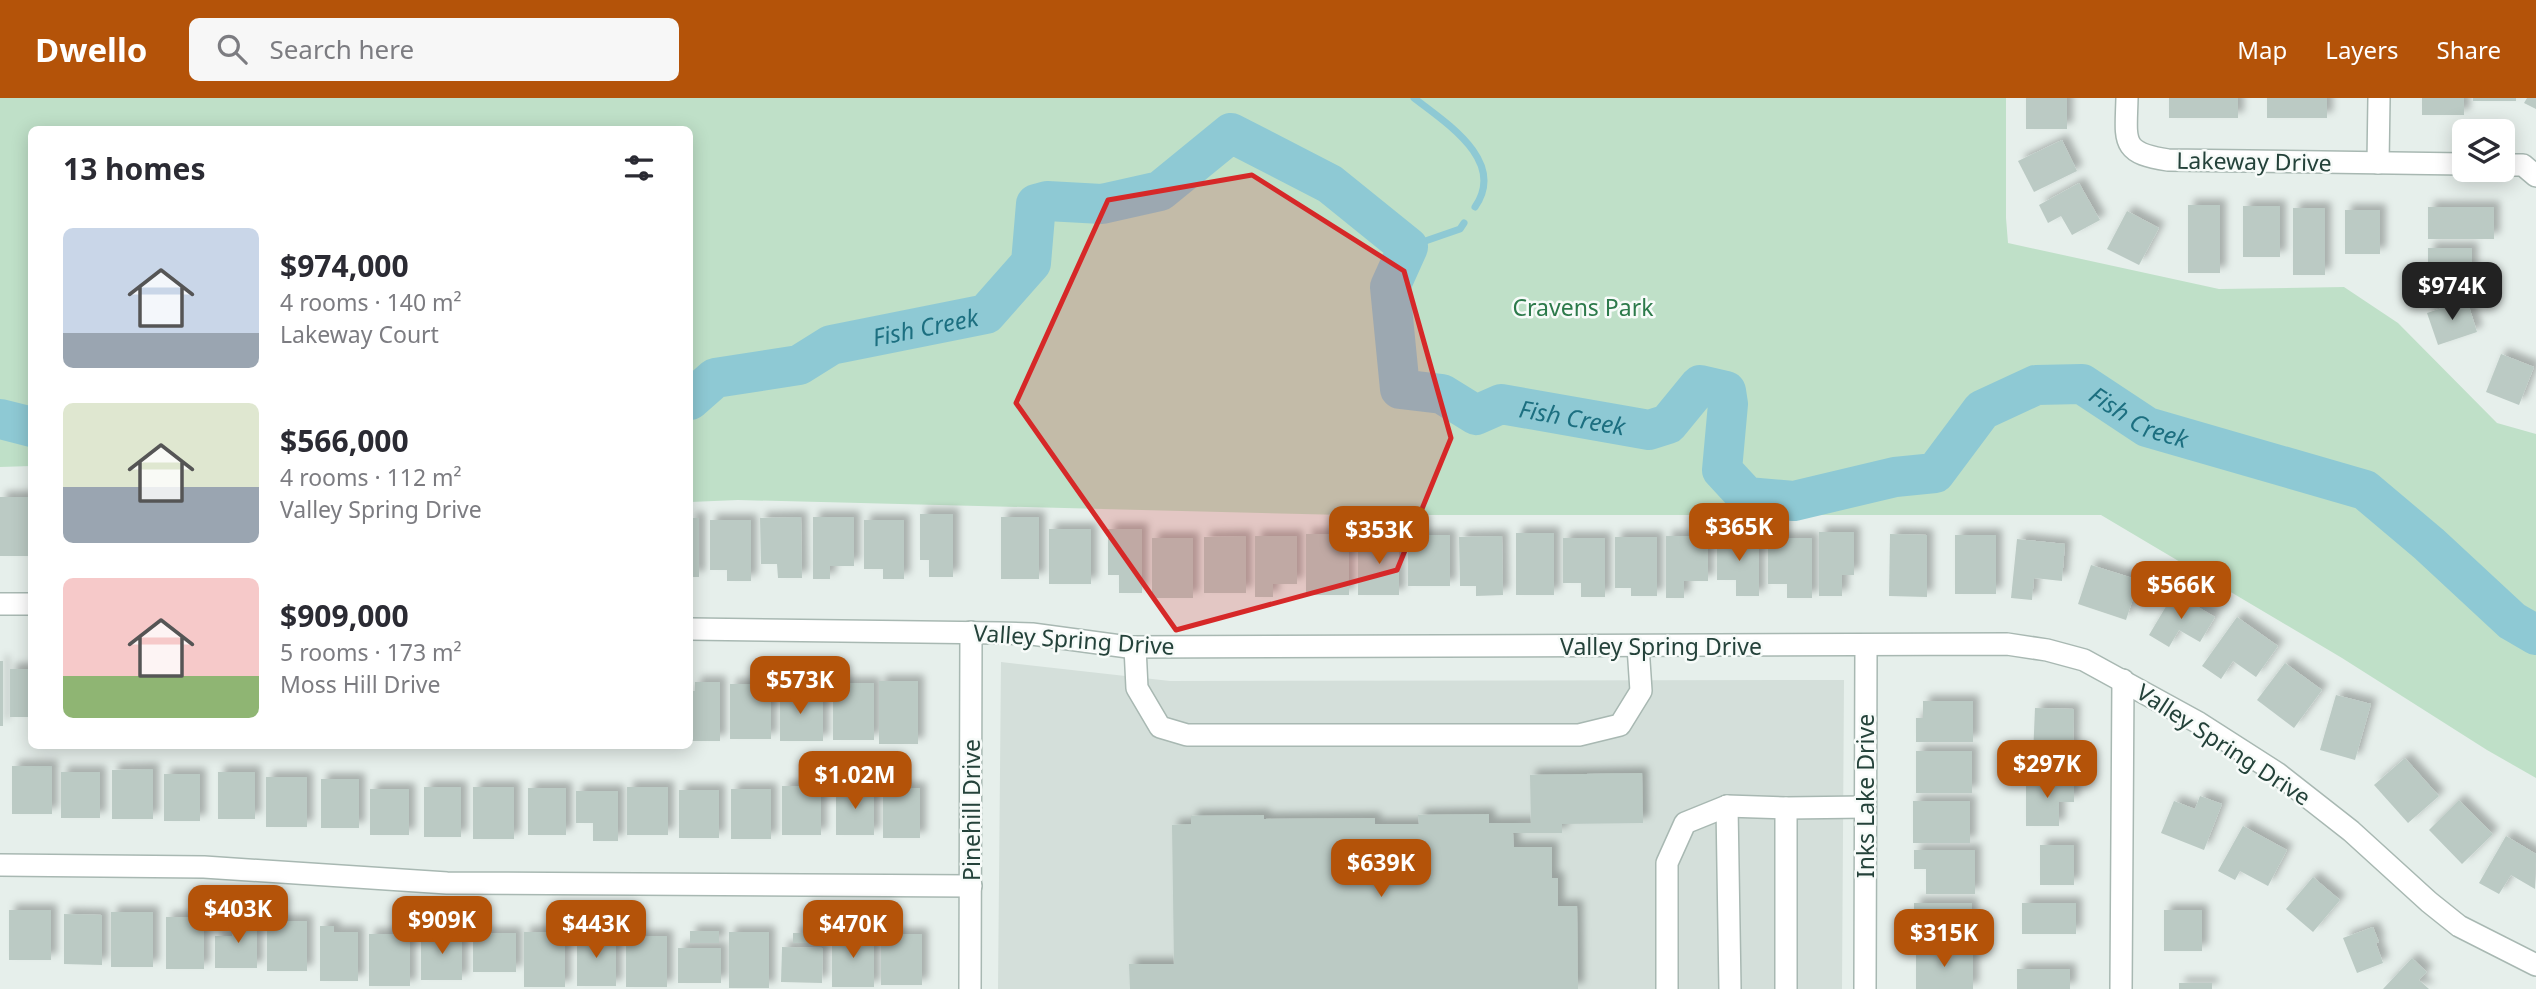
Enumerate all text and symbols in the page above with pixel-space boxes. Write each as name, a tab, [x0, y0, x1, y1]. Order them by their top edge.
search box	[189, 18, 679, 81]
text: Dwello	[35, 27, 147, 72]
icon: search	[213, 30, 251, 68]
text: Search here	[269, 31, 414, 67]
text: Map	[2237, 33, 2287, 66]
text: Layers	[2325, 33, 2399, 66]
text: Share	[2437, 33, 2501, 66]
map controls	[2452, 119, 2515, 182]
button: layers	[2452, 119, 2515, 182]
street label: Lakeway Drive	[2176, 144, 2332, 178]
text: 13 homes	[63, 148, 206, 189]
icon: filters	[620, 149, 658, 187]
text: $974,000	[280, 245, 409, 286]
icon: home	[119, 256, 203, 340]
pin: $974K	[2403, 262, 2501, 322]
text: $974K	[2418, 269, 2486, 301]
text: 4 rooms · 140 m²	[280, 286, 462, 318]
park label: Cravens Park	[1513, 291, 1654, 323]
water label: Fish Creek	[869, 299, 982, 353]
text: Lakeway Court	[280, 318, 439, 350]
water label: Fish Creek	[2084, 377, 2193, 455]
water label: Fish Creek	[1517, 391, 1629, 442]
text: $566,000	[280, 420, 409, 461]
icon: home	[119, 431, 203, 515]
text: 4 rooms · 112 m²	[280, 461, 462, 493]
text: Valley Spring Drive	[280, 493, 482, 525]
pin: $365K	[1690, 504, 1788, 563]
pin: $353K	[1330, 506, 1428, 566]
text: $365K	[1705, 510, 1773, 542]
text: $353K	[1345, 513, 1413, 545]
pin: $566K	[2132, 561, 2230, 621]
text: $566K	[2147, 568, 2215, 600]
text: $909,000	[280, 595, 409, 636]
icon: home	[119, 606, 203, 690]
street label: Valley Spring Drive	[972, 616, 1176, 662]
street label: Valley Spring Drive	[1560, 630, 1762, 662]
text: 5 rooms · 173 m²	[280, 636, 462, 668]
pin: $573K	[751, 656, 849, 716]
text: $573K	[766, 663, 834, 695]
text: Moss Hill Drive	[280, 668, 441, 700]
street label: Valley Spring Drive	[2131, 676, 2317, 812]
street label: Inks Lake Drive	[1849, 714, 1881, 878]
street label: Pinehill Drive	[955, 739, 987, 881]
pin: $297K	[1998, 740, 2096, 800]
text: $297K	[2013, 747, 2081, 779]
pin: $1.02M	[798, 752, 912, 811]
text: $1.02M	[815, 758, 895, 790]
pin: $639K	[1332, 840, 1430, 899]
text: $639K	[1347, 846, 1415, 878]
pin: $403K	[189, 886, 287, 945]
text: $403K	[204, 892, 272, 924]
pin: $909K	[393, 896, 491, 956]
pin: $443K	[547, 900, 645, 960]
pin: $470K	[804, 900, 902, 960]
text: $909K	[408, 903, 476, 935]
text: $443K	[562, 907, 630, 939]
text: $470K	[819, 907, 887, 939]
pin: $315K	[1895, 910, 1993, 969]
text: $315K	[1910, 916, 1978, 948]

